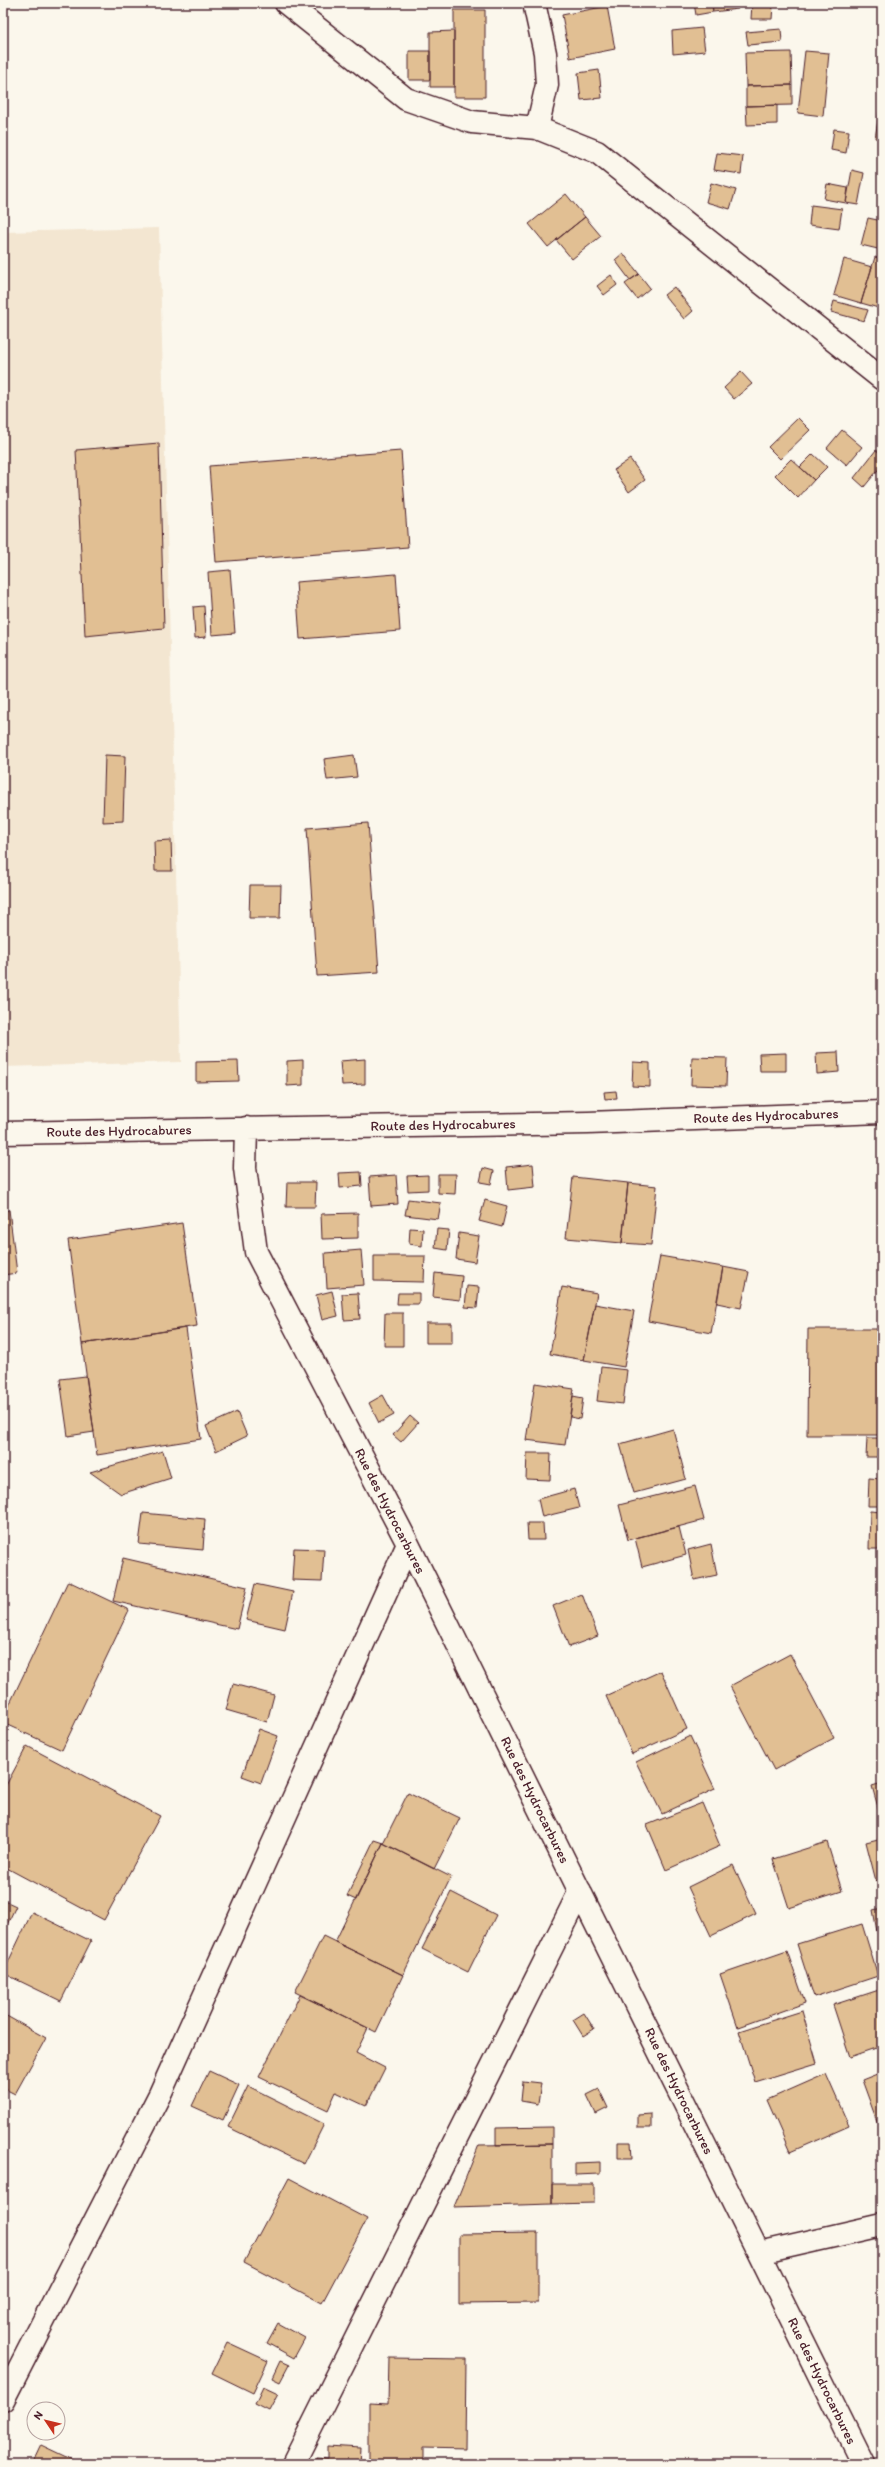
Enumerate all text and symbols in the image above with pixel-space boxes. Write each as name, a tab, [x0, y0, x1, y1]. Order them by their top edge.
street label: Route des Hydrocabures	[693, 1105, 839, 1127]
street label: Route des Hydrocabures	[370, 1115, 516, 1135]
street label: Route des Hydrocabures	[46, 1121, 192, 1141]
street label: Rue des Hydrocarbures	[351, 1445, 429, 1577]
street label: Rue des Hydrocarbures	[497, 1734, 573, 1866]
street label: Rue des Hydrocarbures	[641, 2025, 717, 2157]
street label: Rue des Hydrocarbures	[784, 2315, 860, 2447]
north arrow	[26, 2401, 66, 2441]
text: N	[31, 2409, 46, 2422]

